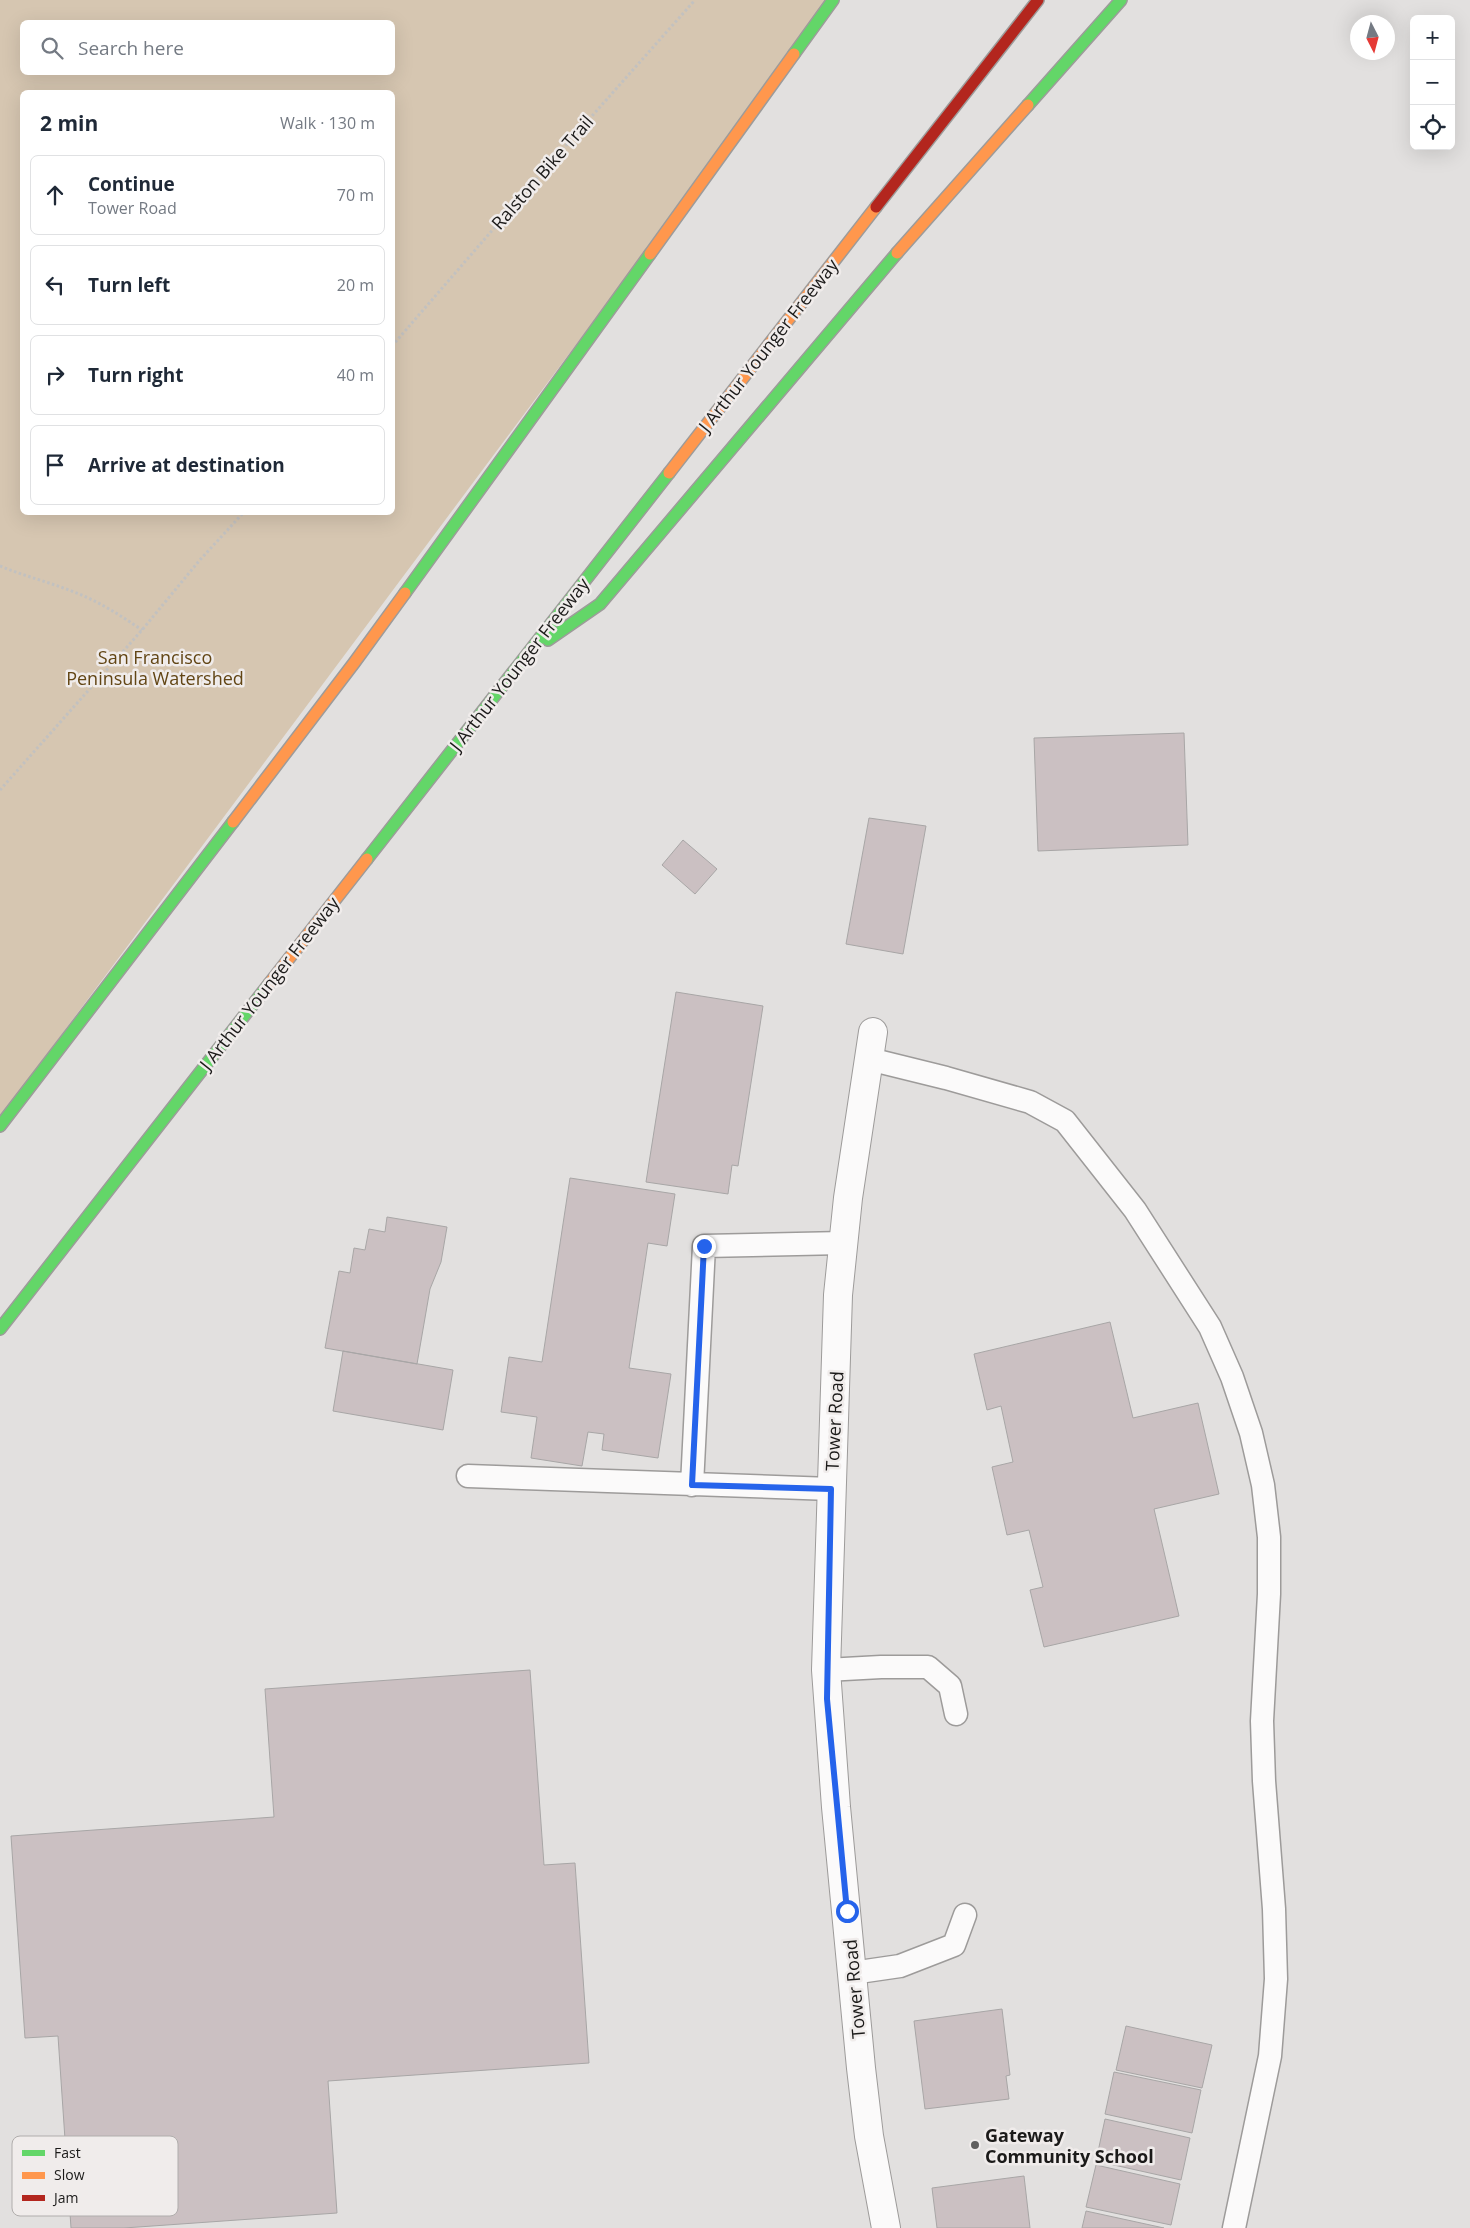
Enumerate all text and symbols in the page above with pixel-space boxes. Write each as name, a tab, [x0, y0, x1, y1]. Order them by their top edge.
north arrow	[1350, 15, 1395, 60]
map controls	[1410, 15, 1455, 150]
button: +	[1410, 15, 1455, 60]
search box	[20, 20, 395, 75]
icon: search	[38, 34, 66, 62]
text: Search here	[78, 35, 184, 61]
button: −	[1410, 60, 1455, 105]
button: locate	[1410, 105, 1455, 150]
text: 2 min	[40, 109, 98, 137]
street label: Ralston Bike Trail	[486, 110, 598, 234]
text: Walk · 130 m	[280, 112, 375, 134]
text: Continue	[88, 171, 175, 197]
icon: ahead	[41, 181, 69, 209]
text: 70 m	[337, 184, 374, 206]
text: Tower Road	[88, 197, 177, 219]
street label: J Arthur Younger Freeway	[692, 253, 844, 438]
icon: left	[41, 271, 69, 299]
text: Turn left	[88, 272, 170, 298]
text: 20 m	[337, 274, 374, 296]
icon: right	[41, 361, 69, 389]
text: Turn right	[88, 362, 183, 388]
text: 40 m	[337, 364, 374, 386]
icon: arrive	[41, 451, 69, 479]
text: Arrive at destination	[88, 452, 285, 478]
street label: J Arthur Younger Freeway	[443, 572, 595, 757]
park label: San Francisco Peninsula Watershed	[66, 645, 244, 690]
street label: J Arthur Younger Freeway	[193, 891, 345, 1076]
route end	[693, 1235, 716, 1258]
street label: Tower Road	[819, 1371, 849, 1471]
route start	[836, 1900, 859, 1923]
street label: Tower Road	[838, 1938, 870, 2040]
place label: Gateway Community School	[985, 2123, 1154, 2168]
legend	[12, 2136, 178, 2216]
marker: Gateway Community School	[969, 2139, 981, 2151]
text: Fast	[54, 2143, 81, 2162]
text: Slow	[54, 2165, 85, 2184]
text: Jam	[52, 2188, 79, 2207]

